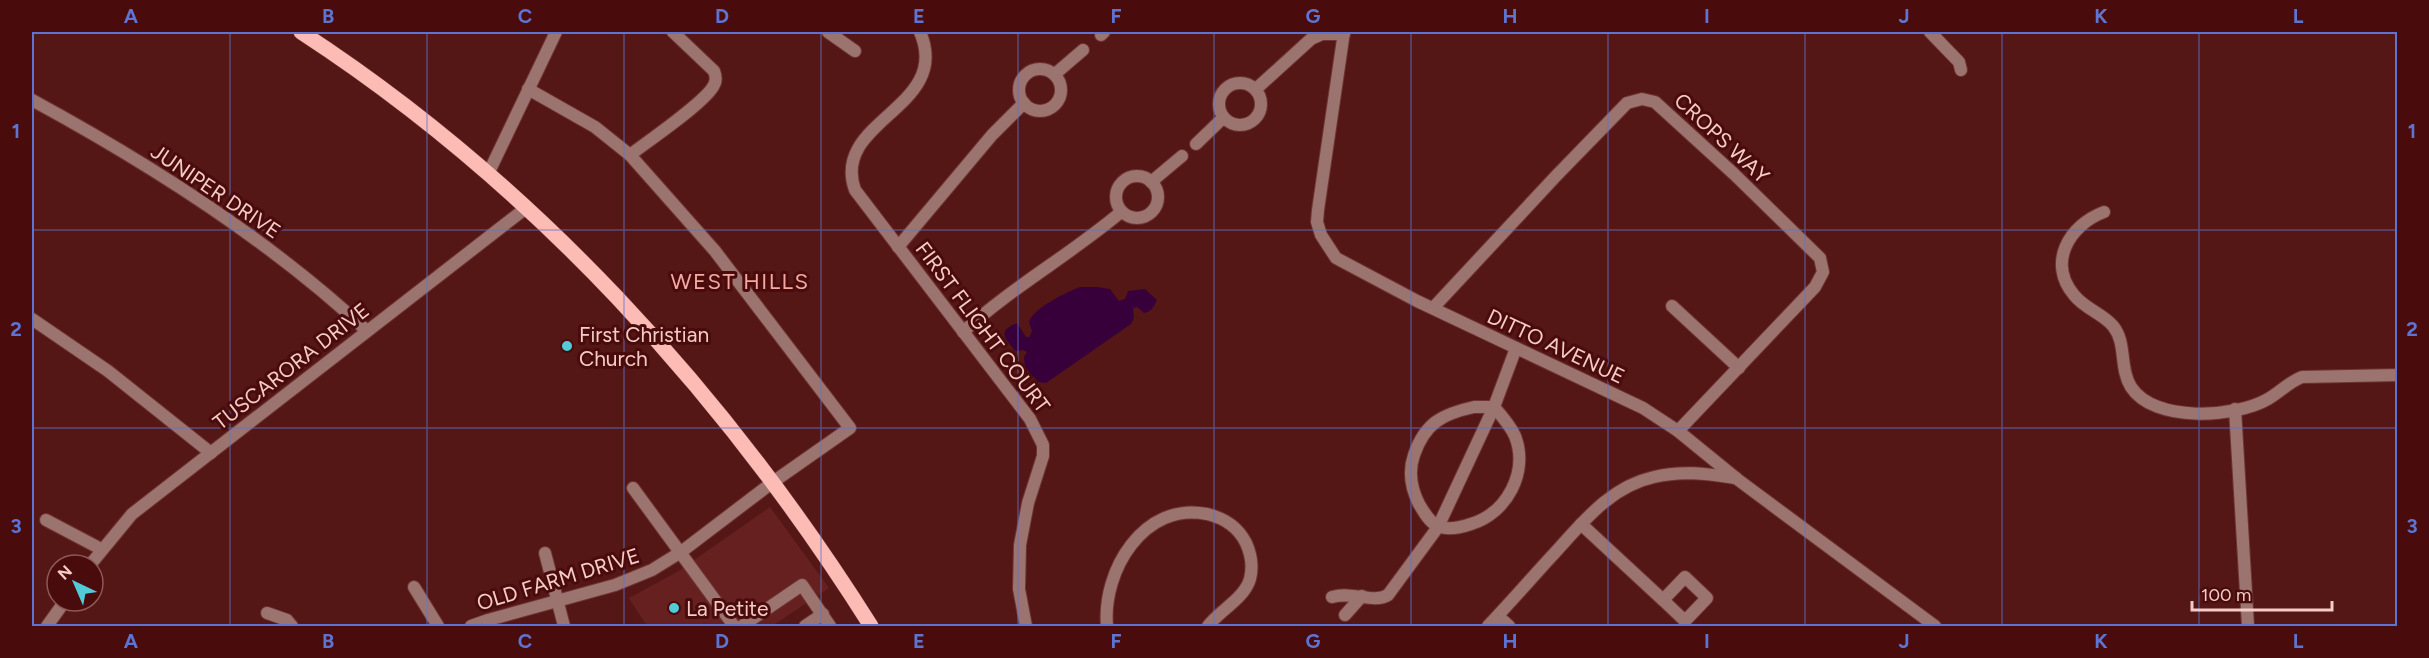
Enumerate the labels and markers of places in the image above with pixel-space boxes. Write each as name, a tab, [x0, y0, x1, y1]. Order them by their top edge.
place label: First Christian Church	[579, 322, 709, 371]
marker: First Christian Church	[560, 339, 574, 353]
place label: La Petite	[686, 596, 768, 621]
marker: La Petite	[667, 601, 681, 615]

